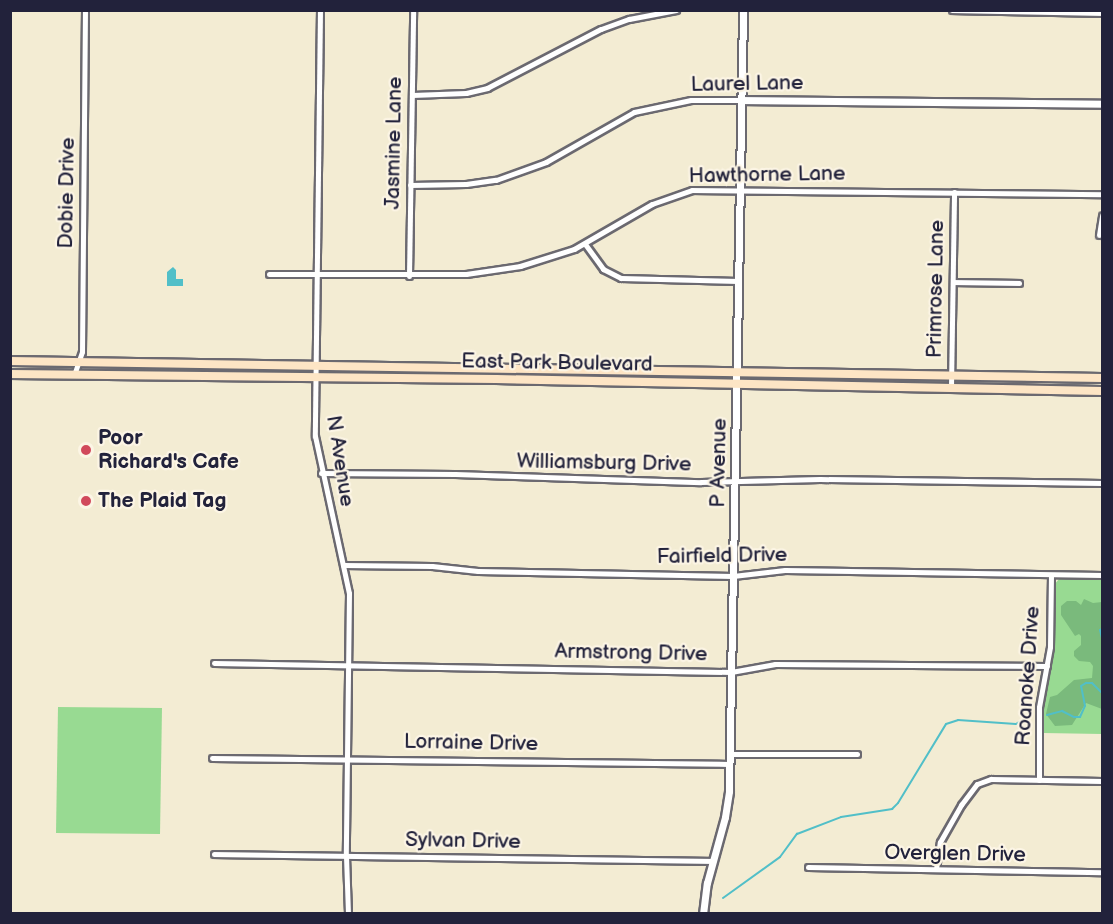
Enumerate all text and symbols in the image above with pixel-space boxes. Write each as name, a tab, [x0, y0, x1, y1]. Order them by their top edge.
street label: Laurel Lane	[690, 70, 804, 98]
street label: Jasmine Lane	[380, 76, 408, 210]
street label: Dobie Drive	[53, 137, 81, 249]
street label: Hawthorne Lane	[688, 161, 846, 189]
street label: Primrose Lane	[922, 220, 950, 358]
street label: East Park Boulevard	[461, 349, 653, 377]
street label: N Avenue	[320, 414, 360, 508]
street label: P Avenue	[706, 418, 732, 508]
place label: Poor Richard's Cafe	[98, 425, 239, 475]
marker: Poor Richard's Cafe	[79, 443, 93, 457]
street label: Williamsburg Drive	[516, 449, 692, 477]
place label: The Plaid Tag	[98, 488, 226, 514]
marker: The Plaid Tag	[79, 494, 93, 508]
street label: Fairfield Drive	[657, 542, 787, 570]
street label: Roanoke Drive	[1011, 605, 1045, 747]
street label: Armstrong Drive	[554, 639, 708, 667]
street label: Lorraine Drive	[404, 729, 538, 757]
street label: Sylvan Drive	[405, 827, 521, 855]
street label: Overglen Drive	[884, 840, 1026, 868]

